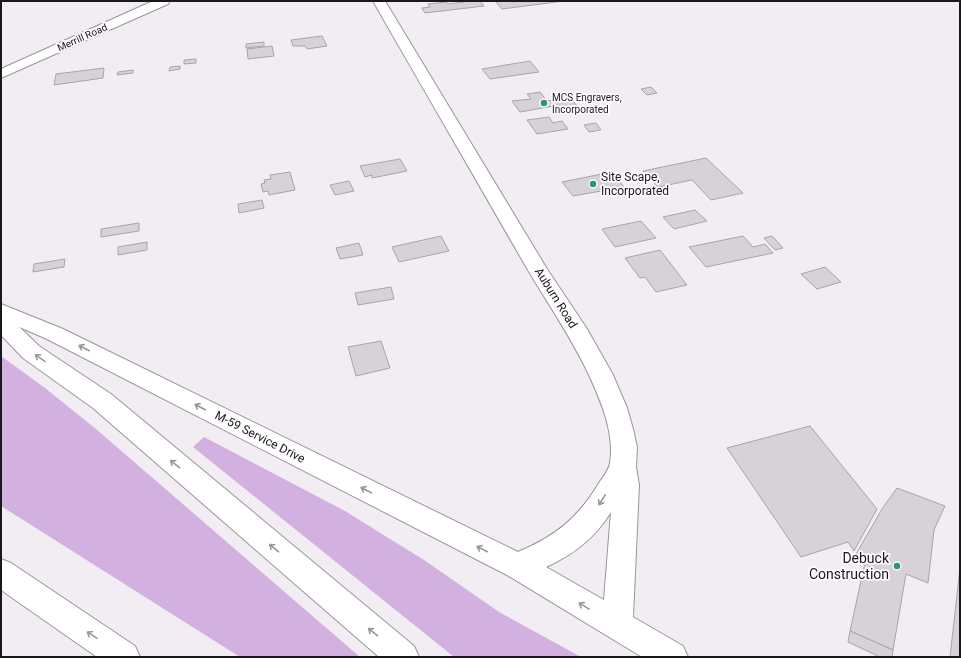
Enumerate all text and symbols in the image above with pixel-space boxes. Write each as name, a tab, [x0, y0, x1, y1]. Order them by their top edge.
street label: Merrill Road	[56, 22, 109, 53]
place label: MCS Engravers, Incorporated	[552, 92, 622, 115]
marker: MCS Engravers, Incorporated	[539, 98, 549, 108]
place label: Site Scape, Incorporated	[601, 170, 669, 198]
marker: Site Scape, Incorporated	[588, 179, 598, 189]
street label: Auburn Road	[532, 265, 580, 331]
one-way arrow	[78, 344, 90, 352]
one-way arrow	[35, 354, 46, 362]
one-way arrow	[194, 403, 206, 410]
street label: M-59 Service Drive	[213, 408, 307, 466]
one-way arrow	[170, 459, 180, 468]
one-way arrow	[360, 486, 372, 494]
one-way arrow	[598, 494, 606, 506]
one-way arrow	[269, 543, 280, 552]
one-way arrow	[476, 545, 488, 552]
place label: Debuck Construction	[809, 550, 890, 582]
marker: Debuck Construction	[892, 561, 902, 571]
one-way arrow	[578, 602, 590, 610]
one-way arrow	[368, 627, 379, 636]
one-way arrow	[87, 631, 98, 639]

